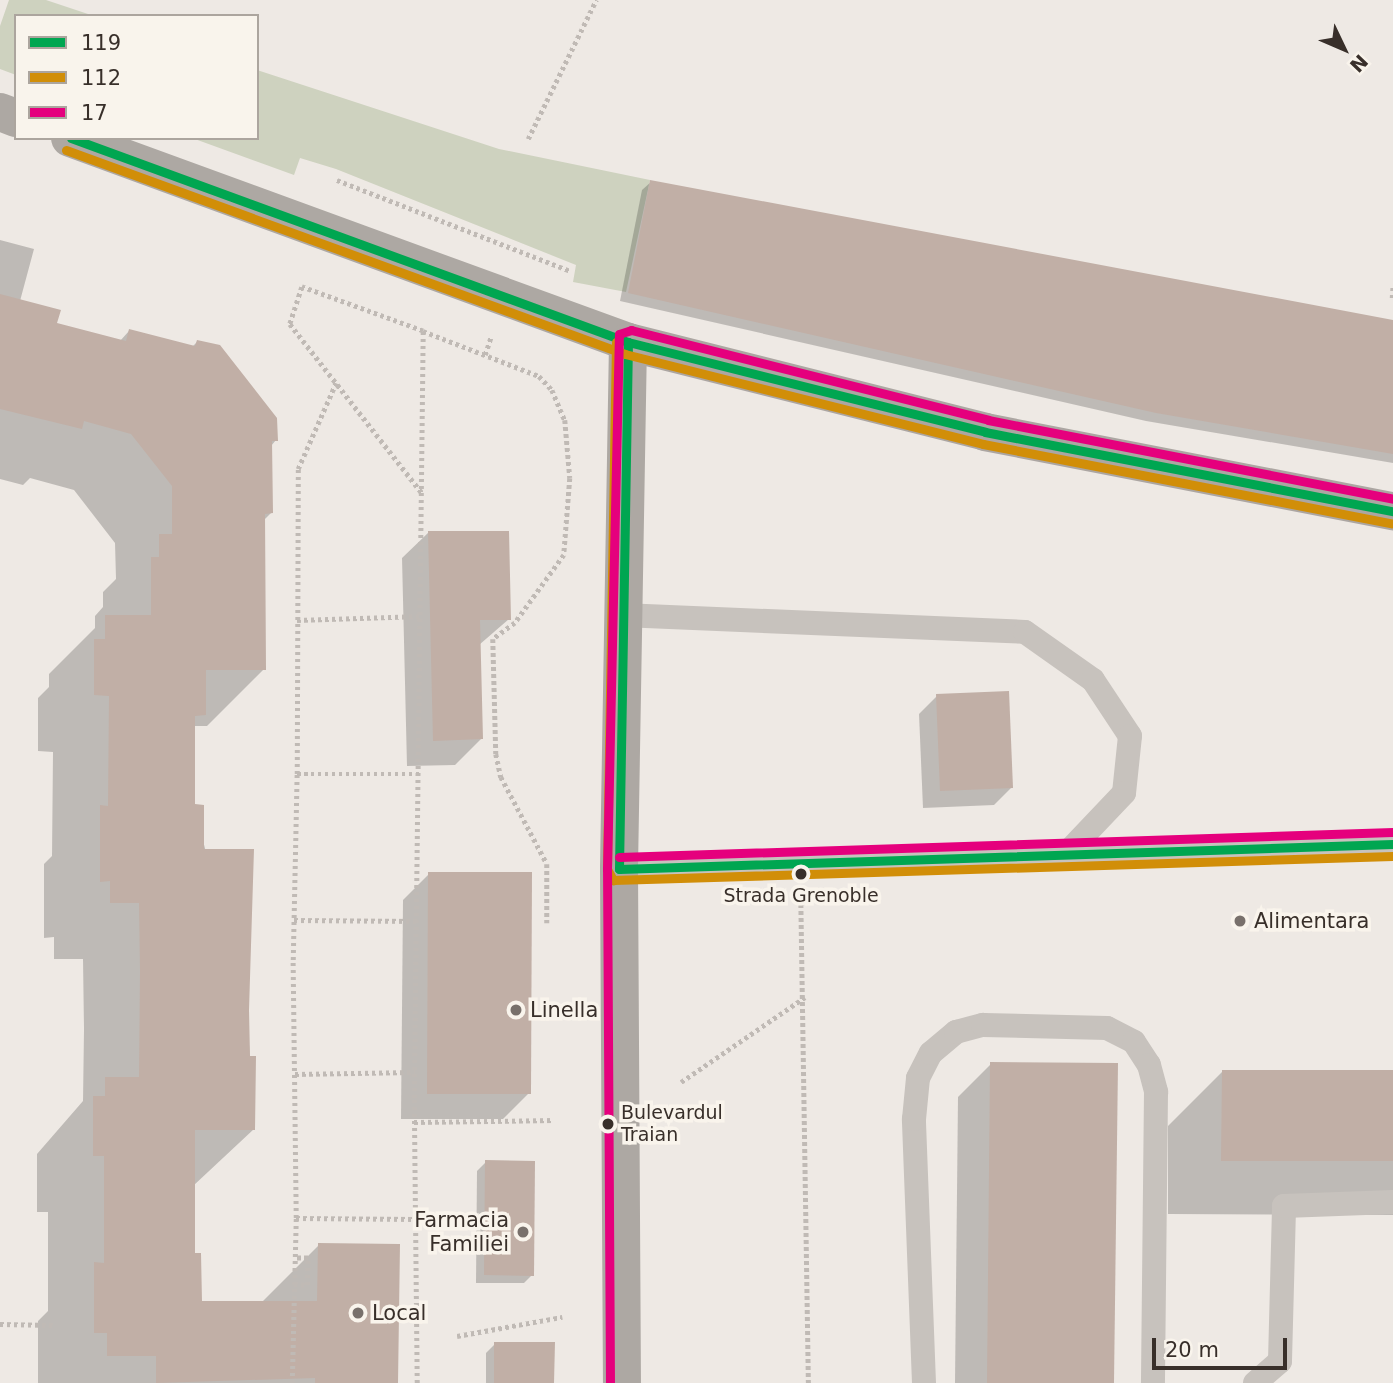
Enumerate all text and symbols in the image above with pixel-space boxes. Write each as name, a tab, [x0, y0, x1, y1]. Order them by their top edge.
legend	[14, 14, 259, 140]
north arrow	[1309, 14, 1379, 84]
text: 119	[81, 31, 121, 55]
text: N	[1346, 50, 1373, 77]
text: 112	[81, 66, 121, 90]
text: 17	[81, 101, 108, 125]
marker: Strada Grenoble	[794, 867, 808, 881]
place label: Strada Grenoble	[723, 885, 879, 907]
place label: Alimentara	[1254, 908, 1369, 934]
marker: Alimentara	[1232, 913, 1248, 929]
place label: Linella	[530, 997, 598, 1023]
marker: Linella	[508, 1002, 524, 1018]
place label: Bulevardul Traian	[621, 1102, 723, 1146]
marker: Bulevardul Traian	[601, 1117, 615, 1131]
place label: Farmacia Familiei	[414, 1207, 509, 1257]
marker: Farmacia Familiei	[515, 1224, 531, 1240]
place label: Local	[372, 1300, 426, 1326]
marker: Local	[350, 1305, 366, 1321]
scale bar	[1155, 1324, 1290, 1368]
text: 20 m	[1165, 1338, 1219, 1362]

